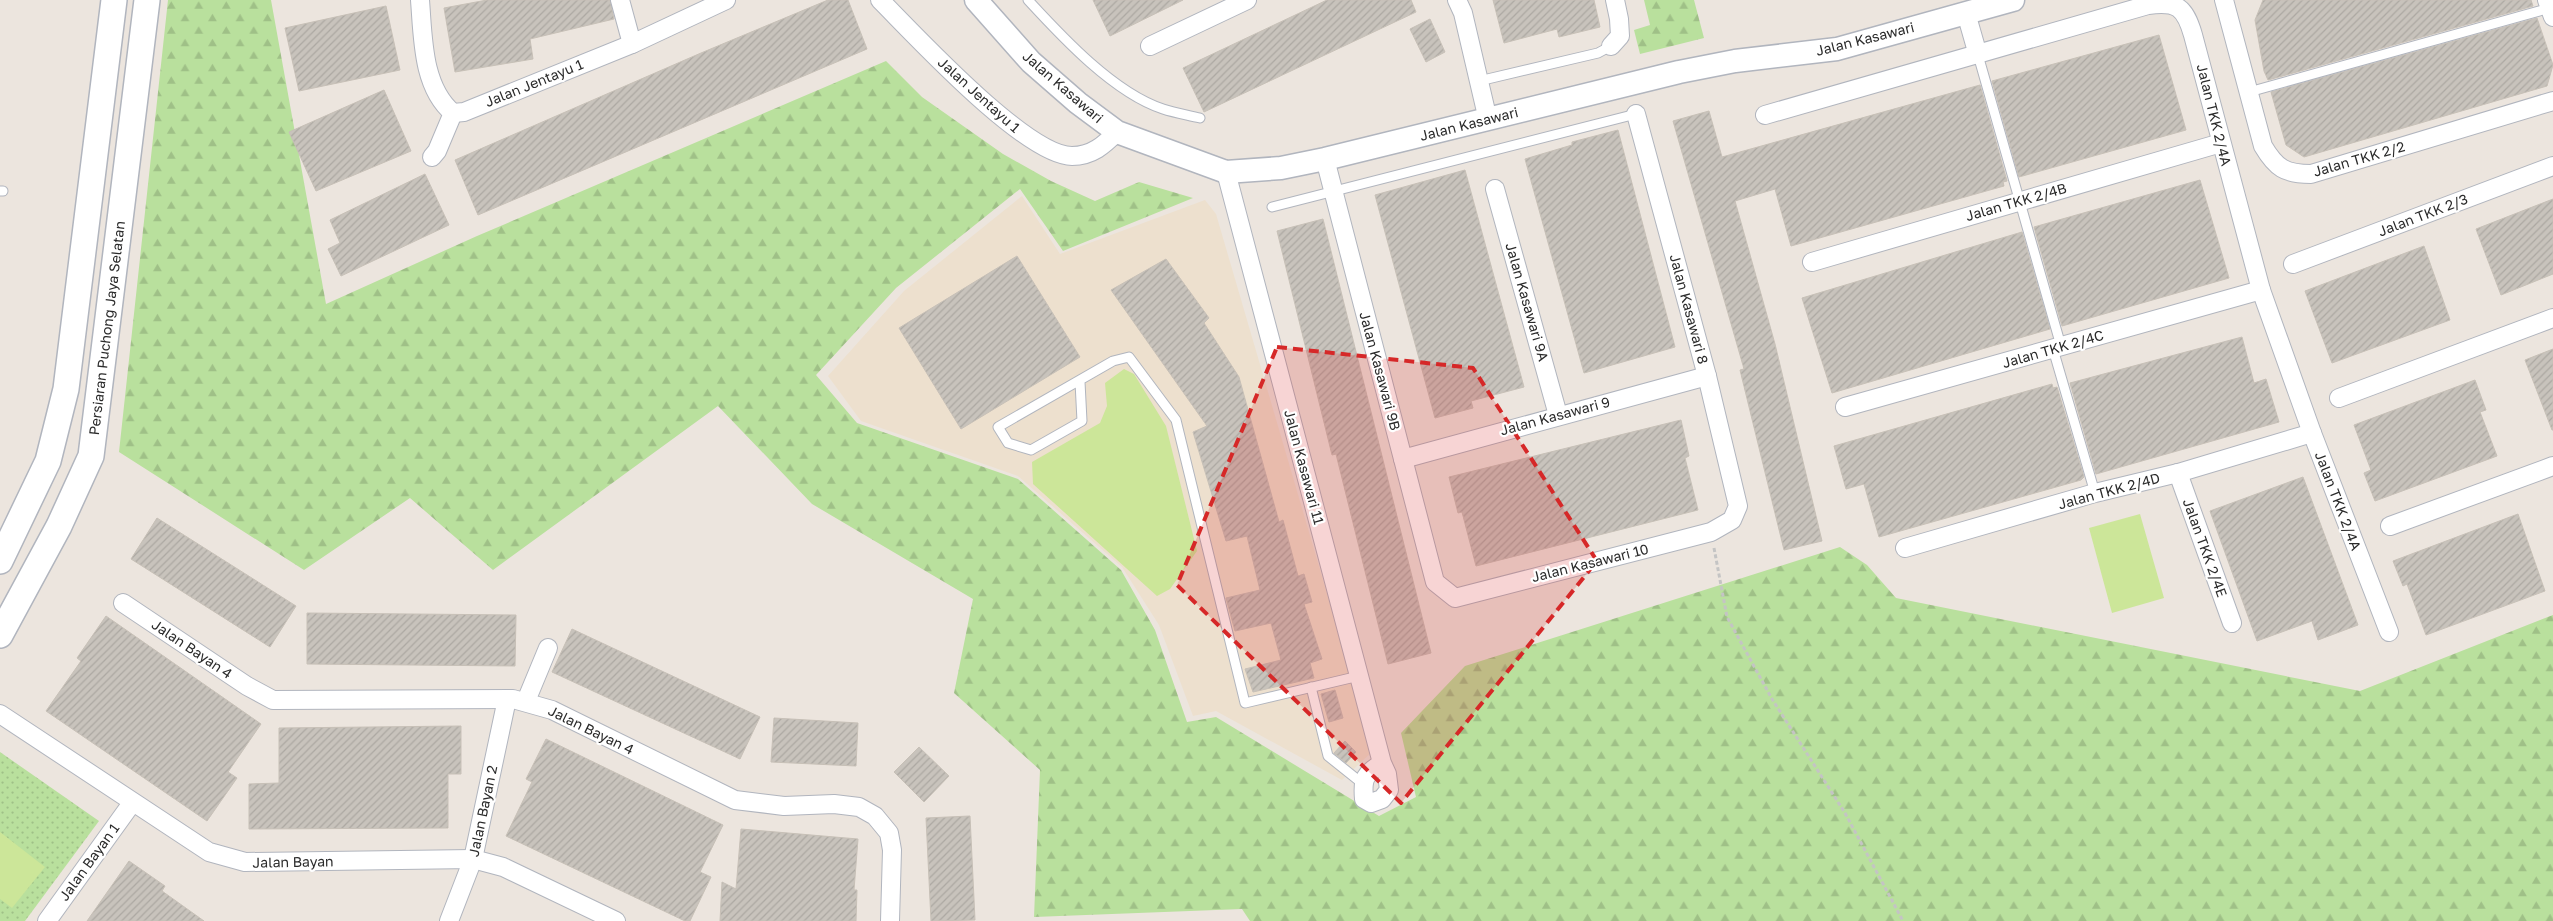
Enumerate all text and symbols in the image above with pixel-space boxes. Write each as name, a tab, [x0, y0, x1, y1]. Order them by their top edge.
street label: Jalan Kasawari	[1814, 18, 1916, 59]
street label: Jalan Kasawari	[1020, 47, 1107, 126]
street label: Jalan Jentayu 1	[935, 53, 1024, 136]
street label: Jalan Jentayu 1	[482, 55, 586, 110]
street label: Jalan TKK 2/4A	[2194, 62, 2236, 168]
street label: Jalan Kasawari	[1418, 103, 1520, 144]
street label: Jalan TKK 2/2	[2311, 137, 2407, 180]
street label: Jalan TKK 2/4B	[1963, 179, 2068, 224]
street label: Jalan TKK 2/3	[2376, 190, 2470, 239]
street label: Persiaran Puchong Jaya Selatan	[85, 220, 128, 436]
street label: Jalan Kasawari 9A	[1502, 241, 1553, 364]
street label: Jalan Kasawari 8	[1667, 252, 1712, 366]
street label: Jalan Kasawari 9B	[1356, 310, 1405, 432]
street label: Jalan TKK 2/4C	[2000, 326, 2105, 371]
street label: Jalan Kasawari 9	[1498, 393, 1612, 438]
street label: Jalan Kasawari 11	[1281, 408, 1328, 526]
street label: Jalan TKK 2/4A	[2312, 449, 2365, 553]
street label: Jalan TKK 2/4D	[2056, 469, 2162, 512]
street label: Jalan TKK 2/4E	[2180, 496, 2231, 599]
street label: Jalan Kasawari 10	[1530, 540, 1650, 585]
street label: Jalan Bayan 4	[149, 615, 236, 682]
street label: Jalan Bayan 4	[546, 701, 637, 758]
street label: Jalan Bayan 2	[465, 764, 500, 858]
street label: Jalan Bayan 1	[55, 820, 122, 904]
street label: Jalan Bayan	[252, 852, 334, 871]

